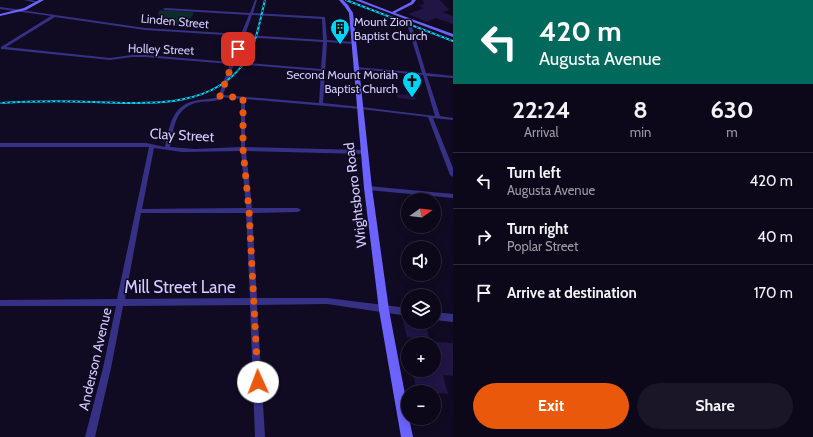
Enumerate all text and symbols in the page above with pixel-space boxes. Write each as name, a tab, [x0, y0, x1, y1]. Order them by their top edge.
street label: Linden Street	[140, 11, 210, 31]
place label: Mount Zion Baptist Church	[354, 14, 428, 43]
text: 420 m	[539, 14, 622, 48]
icon: left	[473, 16, 525, 68]
building icon: Mount Zion Baptist Church	[329, 17, 351, 45]
pin	[221, 32, 255, 66]
icon: arrive	[227, 38, 249, 60]
street label: Holley Street	[128, 40, 194, 58]
text: Augusta Avenue	[539, 48, 661, 70]
place label: Second Mount Moriah Baptist Church	[286, 67, 398, 96]
church icon: Second Mount Moriah Baptist Church	[401, 70, 423, 98]
text: 22:24	[512, 95, 571, 124]
text: 8	[633, 95, 648, 124]
text: 630	[710, 95, 754, 124]
street label: Clay Street	[149, 124, 215, 146]
text: Arrival	[524, 124, 559, 140]
text: min	[630, 124, 651, 140]
text: m	[726, 124, 738, 140]
street label: Wrightsboro Road	[340, 141, 370, 249]
text: Turn left	[507, 164, 561, 182]
icon: left	[473, 170, 495, 192]
text: 420 m	[749, 172, 793, 190]
text: Augusta Avenue	[507, 182, 595, 198]
north arrow	[401, 193, 441, 233]
map controls	[401, 193, 441, 425]
text: Turn right	[507, 220, 568, 238]
icon: right	[473, 226, 495, 248]
text: 40 m	[757, 228, 793, 246]
text: Poplar Street	[507, 238, 578, 254]
button: sound	[401, 241, 441, 281]
street label: Mill Street Lane	[124, 277, 236, 297]
icon: arrive	[473, 282, 495, 304]
text: Arrive at destination	[507, 284, 637, 302]
text: 170 m	[754, 284, 793, 302]
button: layers	[401, 289, 441, 329]
street label: Anderson Avenue	[74, 306, 116, 412]
button: +	[401, 337, 441, 377]
position arrow	[237, 361, 279, 403]
button: Exit	[473, 383, 629, 429]
button: Share	[637, 383, 793, 429]
button: −	[401, 385, 441, 425]

